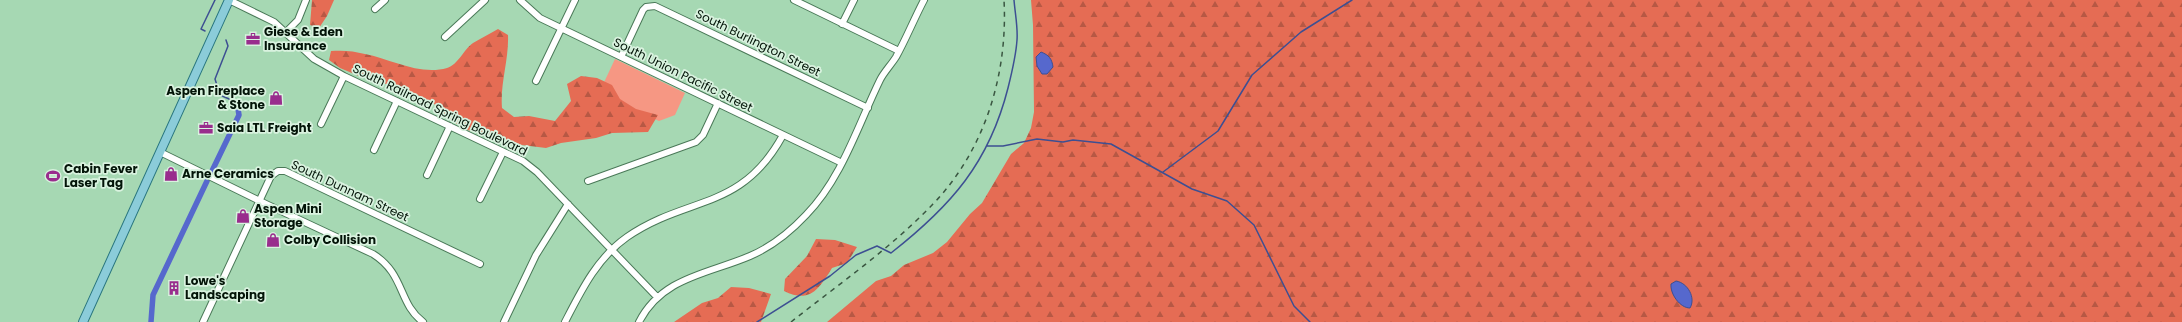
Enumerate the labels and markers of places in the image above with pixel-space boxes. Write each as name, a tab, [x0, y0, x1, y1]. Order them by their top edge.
place label: Giese & Eden Insurance	[264, 23, 343, 54]
office icon: Giese & Eden Insurance	[245, 31, 261, 47]
place label: Aspen Fireplace & Stone	[166, 82, 266, 113]
shop icon: Aspen Fireplace & Stone	[268, 90, 284, 106]
place label: Saia LTL Freight	[217, 119, 312, 136]
office icon: Saia LTL Freight	[198, 120, 214, 136]
place label: Cabin Fever Laser Tag	[64, 160, 138, 191]
place label: Arne Ceramics	[182, 165, 274, 182]
shop icon: Arne Ceramics	[163, 166, 179, 182]
sports icon: Cabin Fever Laser Tag	[45, 168, 61, 184]
place label: Aspen Mini Storage	[254, 200, 322, 231]
shop icon: Aspen Mini Storage	[235, 208, 251, 224]
place label: Colby Collision	[284, 231, 376, 248]
shop icon: Colby Collision	[265, 232, 281, 248]
place label: Lowe's Landscaping	[185, 272, 265, 303]
building icon: Lowe's Landscaping	[166, 280, 182, 296]

